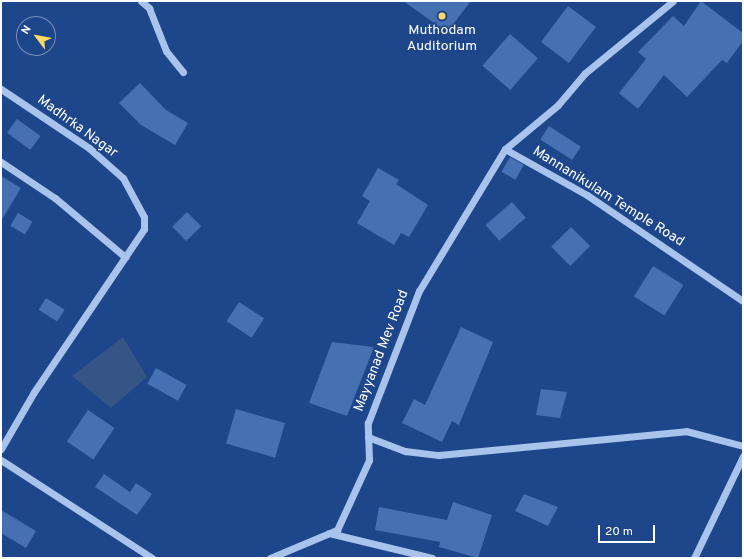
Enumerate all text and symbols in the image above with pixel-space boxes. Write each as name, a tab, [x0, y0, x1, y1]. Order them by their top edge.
marker: Muthodam Auditorium	[437, 11, 447, 21]
north arrow	[16, 16, 56, 56]
text: N	[19, 23, 35, 37]
place label: Muthodam Auditorium	[407, 23, 477, 56]
street label: Madhrka Nagar	[33, 92, 121, 162]
street label: Mannanikulam Temple Road	[529, 143, 687, 251]
street label: Mayyanad Mev Road	[351, 288, 413, 414]
scale bar	[600, 517, 657, 543]
text: 20 m	[605, 524, 633, 540]

